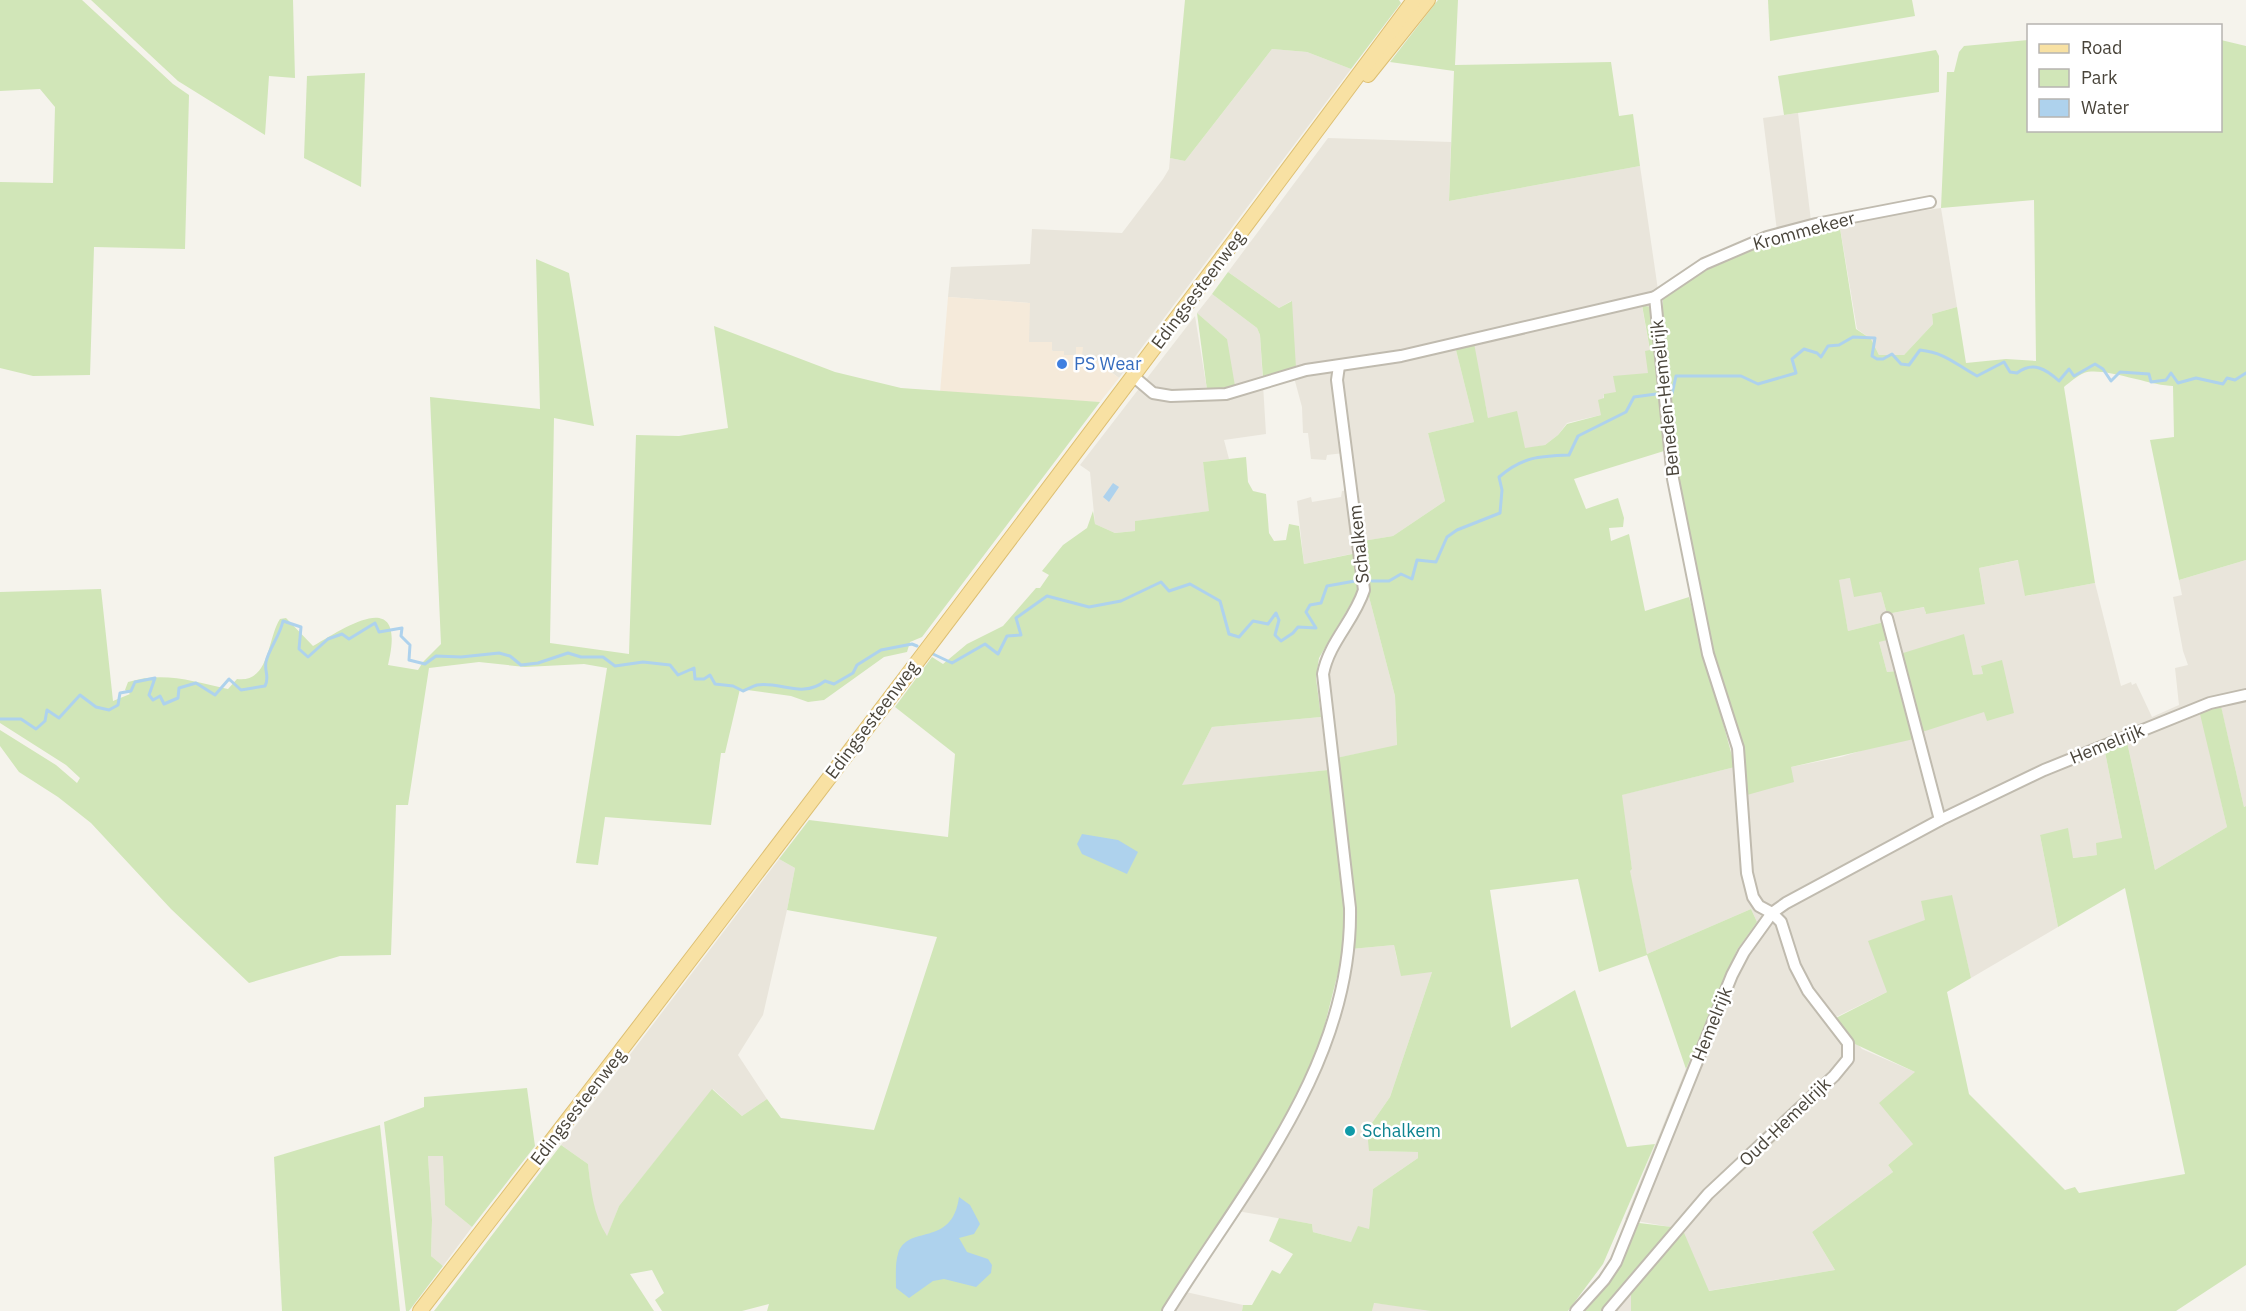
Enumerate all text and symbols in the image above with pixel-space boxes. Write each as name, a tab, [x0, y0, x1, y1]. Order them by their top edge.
legend	[2027, 24, 2222, 132]
text: Road	[2081, 36, 2122, 59]
text: Park	[2081, 66, 2118, 89]
text: Water	[2081, 96, 2130, 119]
street label: Krommekeer	[1750, 206, 1858, 255]
street label: Edingsesteenweg	[1146, 226, 1250, 353]
street label: Beneden-Hemelrijk	[1645, 318, 1684, 478]
place label: PS Wear	[1074, 352, 1142, 375]
marker: PS Wear	[1055, 357, 1069, 371]
street label: Schalkem	[1343, 504, 1374, 585]
street label: Edingsesteenweg	[820, 656, 924, 783]
street label: Hemelrijk	[2066, 718, 2148, 769]
street label: Hemelrijk	[1686, 983, 1737, 1064]
street label: Edingsesteenweg	[525, 1043, 631, 1170]
street label: Oud-Hemelrijk	[1734, 1072, 1836, 1171]
place label: Schalkem	[1362, 1119, 1441, 1142]
marker: Schalkem	[1343, 1124, 1357, 1138]

